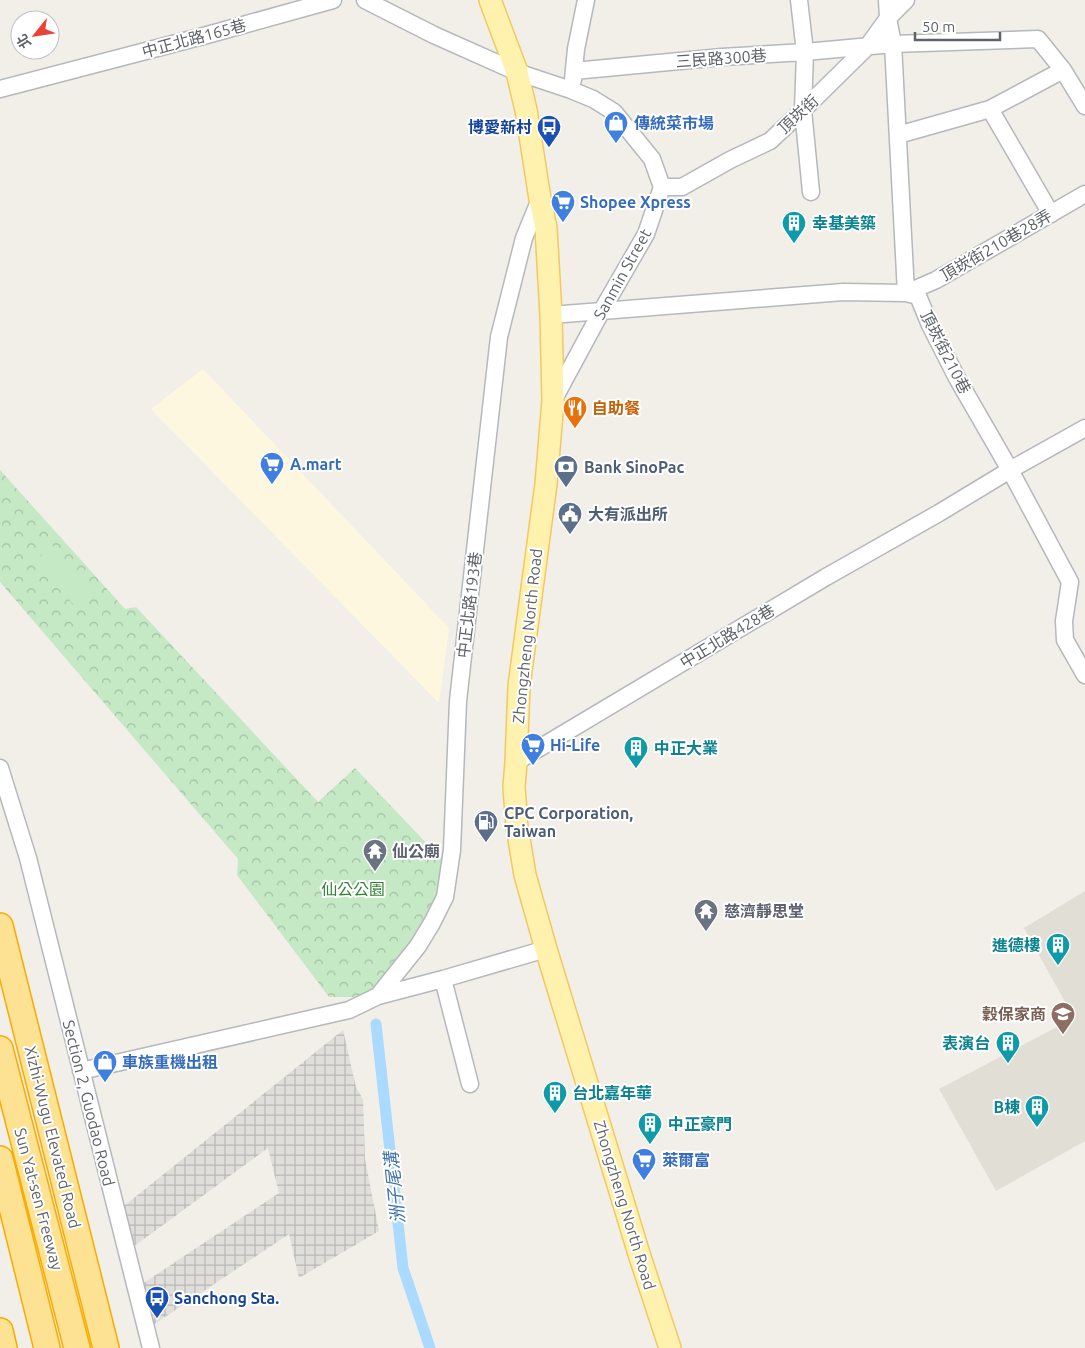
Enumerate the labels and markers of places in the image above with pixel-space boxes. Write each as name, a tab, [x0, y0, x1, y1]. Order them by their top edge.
shop icon: 傳統菜市場	[603, 110, 629, 144]
bus stop icon: 博愛新村	[536, 114, 562, 148]
place label: 傳統菜市場	[634, 114, 714, 132]
place label: 博愛新村	[468, 118, 532, 136]
supermarket icon: Shopee Xpress	[550, 189, 576, 223]
place label: Shopee Xpress	[580, 193, 691, 211]
building icon: 幸基美築	[781, 210, 807, 244]
place label: 幸基美築	[812, 214, 876, 232]
restaurant icon: 自助餐	[562, 395, 588, 429]
place label: 自助餐	[592, 399, 640, 417]
supermarket icon: A.mart	[259, 451, 285, 485]
bank icon: Bank SinoPac	[553, 454, 579, 488]
place label: A.mart	[290, 455, 342, 473]
place label: Bank SinoPac	[584, 458, 684, 476]
public building icon: 大有派出所	[557, 501, 583, 535]
place label: 大有派出所	[588, 505, 668, 523]
supermarket icon: Hi-Life	[520, 732, 546, 766]
building icon: 中正大業	[623, 735, 649, 769]
place label: Hi-Life	[550, 736, 600, 754]
place label: 中正大業	[654, 739, 718, 757]
place label: CPC Corporation, Taiwan	[504, 804, 633, 840]
fuel station icon: CPC Corporation, Taiwan	[473, 809, 499, 843]
temple icon: 仙公廟	[362, 838, 388, 872]
place label: 仙公廟	[392, 842, 440, 860]
temple icon: 慈濟靜思堂	[693, 898, 719, 932]
place label: 慈濟靜思堂	[724, 902, 804, 920]
building icon: 進德樓	[1045, 932, 1071, 966]
place label: 進德樓	[992, 936, 1040, 954]
school or university icon: 穀保家商	[1050, 1001, 1076, 1035]
place label: 穀保家商	[982, 1005, 1046, 1023]
building icon: 表演台	[995, 1030, 1021, 1064]
place label: 表演台	[942, 1034, 990, 1052]
shop icon: 車族重機出租	[92, 1049, 118, 1083]
place label: 車族重機出租	[122, 1053, 218, 1071]
building icon: 台北嘉年華	[542, 1080, 568, 1114]
place label: 台北嘉年華	[572, 1084, 652, 1102]
building icon: B棟	[1024, 1094, 1050, 1128]
place label: B棟	[993, 1098, 1020, 1116]
building icon: 中正豪門	[637, 1111, 663, 1145]
place label: 中正豪門	[668, 1115, 732, 1133]
supermarket icon: 萊爾富	[631, 1147, 657, 1181]
place label: 萊爾富	[662, 1151, 710, 1169]
bus stop icon: Sanchong Sta.	[144, 1285, 170, 1319]
place label: Sanchong Sta.	[174, 1289, 279, 1307]

